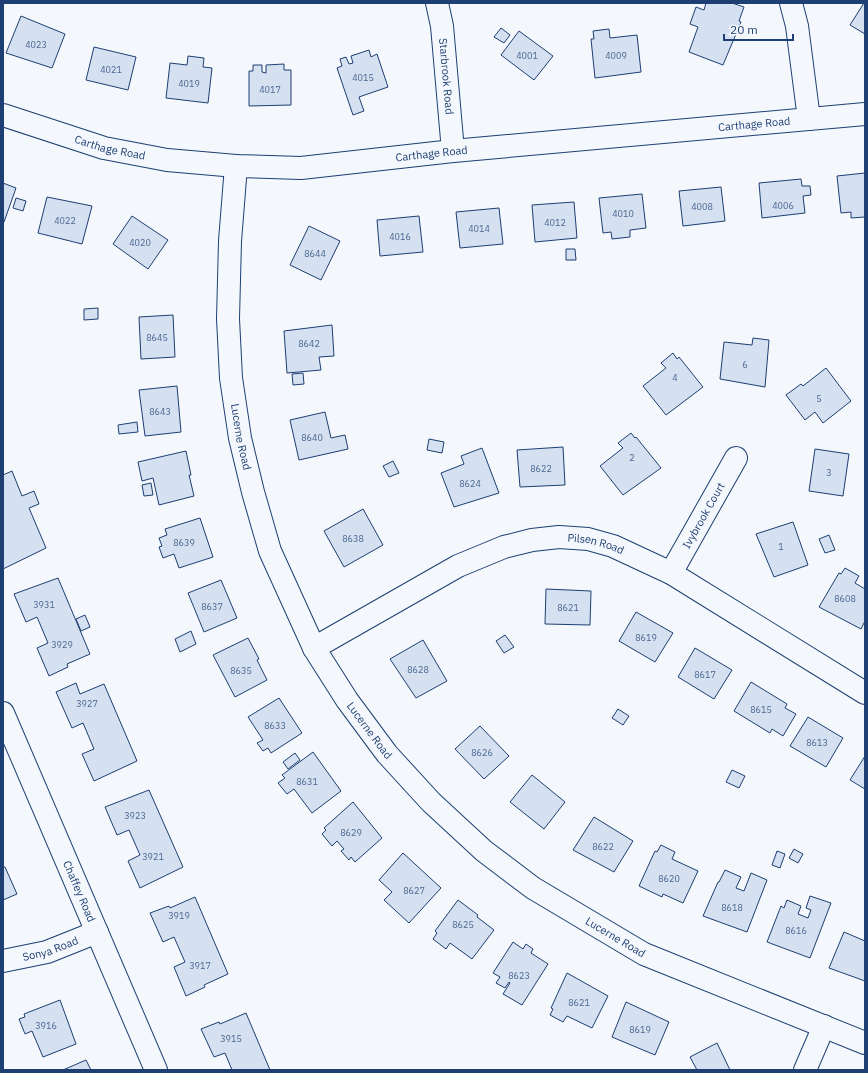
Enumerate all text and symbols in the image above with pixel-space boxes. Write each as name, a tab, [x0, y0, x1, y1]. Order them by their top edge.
scale bar	[724, 16, 793, 42]
text: 20 m	[730, 22, 758, 37]
street label: Starbrook Road	[436, 37, 457, 115]
house number: 4023	[25, 39, 47, 50]
house number: 4001	[516, 50, 538, 61]
house number: 4009	[605, 50, 627, 61]
house number: 4021	[100, 64, 122, 75]
house number: 4015	[352, 72, 374, 83]
house number: 4019	[178, 78, 200, 89]
house number: 4017	[259, 84, 281, 95]
street label: Carthage Road	[717, 114, 791, 134]
street label: Carthage Road	[73, 132, 147, 163]
street label: Carthage Road	[395, 143, 468, 164]
house number: 4006	[772, 200, 794, 211]
house number: 4008	[691, 201, 713, 212]
house number: 4010	[612, 208, 634, 219]
house number: 4022	[54, 215, 76, 226]
house number: 4012	[544, 217, 566, 228]
house number: 4014	[468, 223, 490, 234]
house number: 4016	[389, 231, 411, 242]
house number: 4020	[129, 237, 151, 248]
house number: 8644	[304, 248, 326, 259]
house number: 8645	[146, 332, 168, 343]
house number: 8642	[298, 338, 320, 349]
house number: 6	[742, 359, 748, 370]
house number: 4	[672, 372, 678, 383]
house number: 5	[816, 393, 822, 404]
street label: Lucerne Road	[228, 403, 254, 471]
house number: 8643	[149, 406, 171, 417]
house number: 8640	[301, 432, 323, 443]
house number: 2	[629, 452, 635, 463]
house number: 8622	[530, 463, 552, 474]
house number: 3	[826, 467, 832, 478]
house number: 8624	[459, 478, 481, 489]
street label: Ivybrook Court	[679, 480, 728, 551]
street label: Pilsen Road	[567, 531, 626, 557]
house number: 8638	[342, 533, 364, 544]
house number: 8639	[173, 537, 195, 548]
house number: 1	[778, 541, 784, 552]
house number: 8608	[834, 593, 856, 604]
house number: 3931	[33, 599, 55, 610]
house number: 8637	[201, 601, 223, 612]
house number: 8621	[557, 602, 579, 613]
house number: 8619	[635, 632, 657, 643]
house number: 3929	[51, 639, 73, 650]
house number: 8628	[407, 664, 429, 675]
house number: 8635	[230, 665, 252, 676]
house number: 8617	[694, 669, 716, 680]
house number: 3927	[76, 698, 98, 709]
street label: Lucerne Road	[344, 699, 395, 762]
house number: 8615	[750, 704, 772, 715]
house number: 8633	[264, 720, 286, 731]
house number: 8613	[806, 737, 828, 748]
house number: 8626	[471, 747, 493, 758]
house number: 8631	[296, 776, 318, 787]
house number: 3923	[124, 810, 146, 821]
house number: 8629	[340, 827, 362, 838]
house number: 8622	[592, 841, 614, 852]
house number: 3921	[142, 851, 164, 862]
street label: Chaffey Road	[60, 858, 99, 924]
house number: 8620	[658, 873, 680, 884]
house number: 8627	[403, 885, 425, 896]
house number: 8618	[721, 902, 743, 913]
house number: 3919	[168, 910, 190, 921]
street label: Lucerne Road	[583, 914, 648, 960]
house number: 8625	[452, 919, 474, 930]
house number: 8616	[785, 925, 807, 936]
street label: Sonya Road	[21, 933, 80, 964]
house number: 3917	[189, 960, 211, 971]
house number: 8623	[508, 970, 530, 981]
house number: 8621	[568, 997, 590, 1008]
house number: 3916	[35, 1020, 57, 1031]
house number: 8619	[629, 1024, 651, 1035]
house number: 3915	[220, 1033, 242, 1044]

